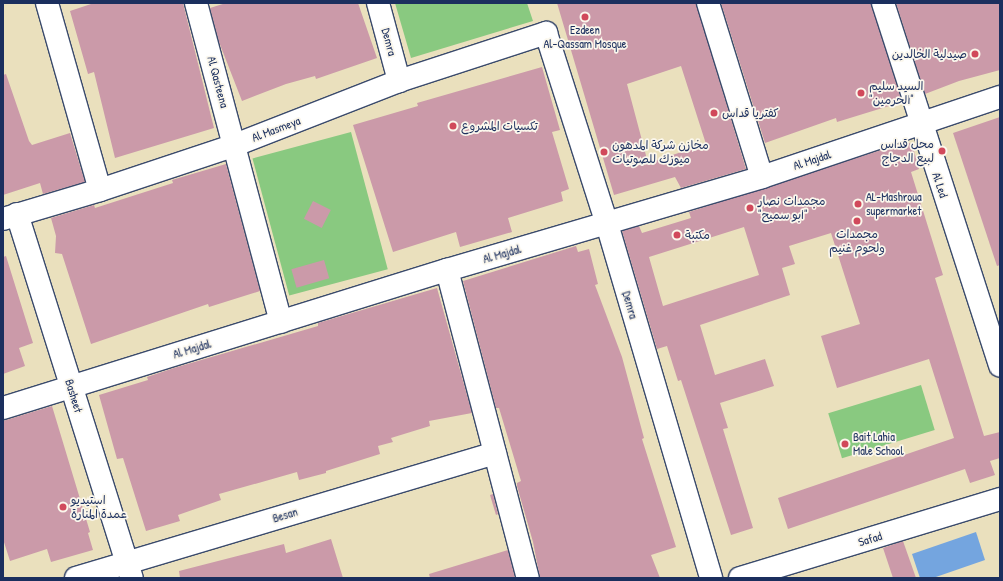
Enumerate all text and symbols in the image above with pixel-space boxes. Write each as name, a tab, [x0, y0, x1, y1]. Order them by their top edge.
marker: Ezdeen Al-Qassam Mosque	[580, 12, 590, 22]
place label: Ezdeen Al-Qassam Mosque	[543, 23, 627, 51]
street label: Demra	[378, 27, 400, 57]
place label: صيدلية الخالدين	[892, 47, 967, 61]
marker: صيدلية الخالدين	[970, 49, 980, 59]
street label: Al Qasteena	[204, 55, 232, 109]
place label: السيد سليم "الحرمين"	[869, 79, 923, 107]
marker: السيد سليم "الحرمين"	[856, 88, 866, 98]
place label: كفتريا قداس	[722, 106, 779, 120]
marker: كفتريا قداس	[709, 108, 719, 118]
street label: Al Masmeya	[250, 113, 302, 145]
place label: تكسيات المشروع	[461, 119, 538, 133]
marker: تكسيات المشروع	[448, 121, 458, 131]
place label: محل قداس لبيع الدجاج	[880, 137, 934, 165]
place label: مخازن شركة المدهون ميوزك للصوتيات	[612, 138, 709, 166]
marker: محل قداس لبيع الدجاج	[937, 146, 947, 156]
marker: مخازن شركة المدهون ميوزك للصوتيات	[599, 147, 609, 157]
street label: Al Majdal	[791, 147, 833, 173]
street label: Al Led	[929, 171, 951, 199]
place label: AL-Mashroua supermarket	[866, 190, 922, 218]
place label: مجمدات نصار "ابو سميح"	[758, 194, 825, 222]
marker: AL-Mashroua supermarket	[853, 199, 863, 209]
marker: مجمدات نصار "ابو سميح"	[745, 203, 755, 213]
marker: مجمدات ولحوم غنيم	[852, 216, 862, 226]
place label: مجمدات ولحوم غنيم	[829, 227, 885, 255]
place label: مكتبة	[685, 228, 710, 242]
marker: مكتبة	[672, 230, 682, 240]
street label: Al Majdal	[481, 242, 523, 266]
street label: Demra	[619, 290, 641, 320]
street label: Al Majdal	[171, 336, 213, 362]
street label: Basheet	[62, 378, 86, 414]
place label: Bait Lahia Male School	[853, 430, 904, 458]
marker: Bait Lahia Male School	[840, 439, 850, 449]
place label: استيديو عمدة المنارة	[71, 493, 127, 521]
marker: استيديو عمدة المنارة	[58, 502, 68, 512]
street label: Besan	[271, 504, 299, 526]
street label: Safad	[856, 529, 884, 549]

